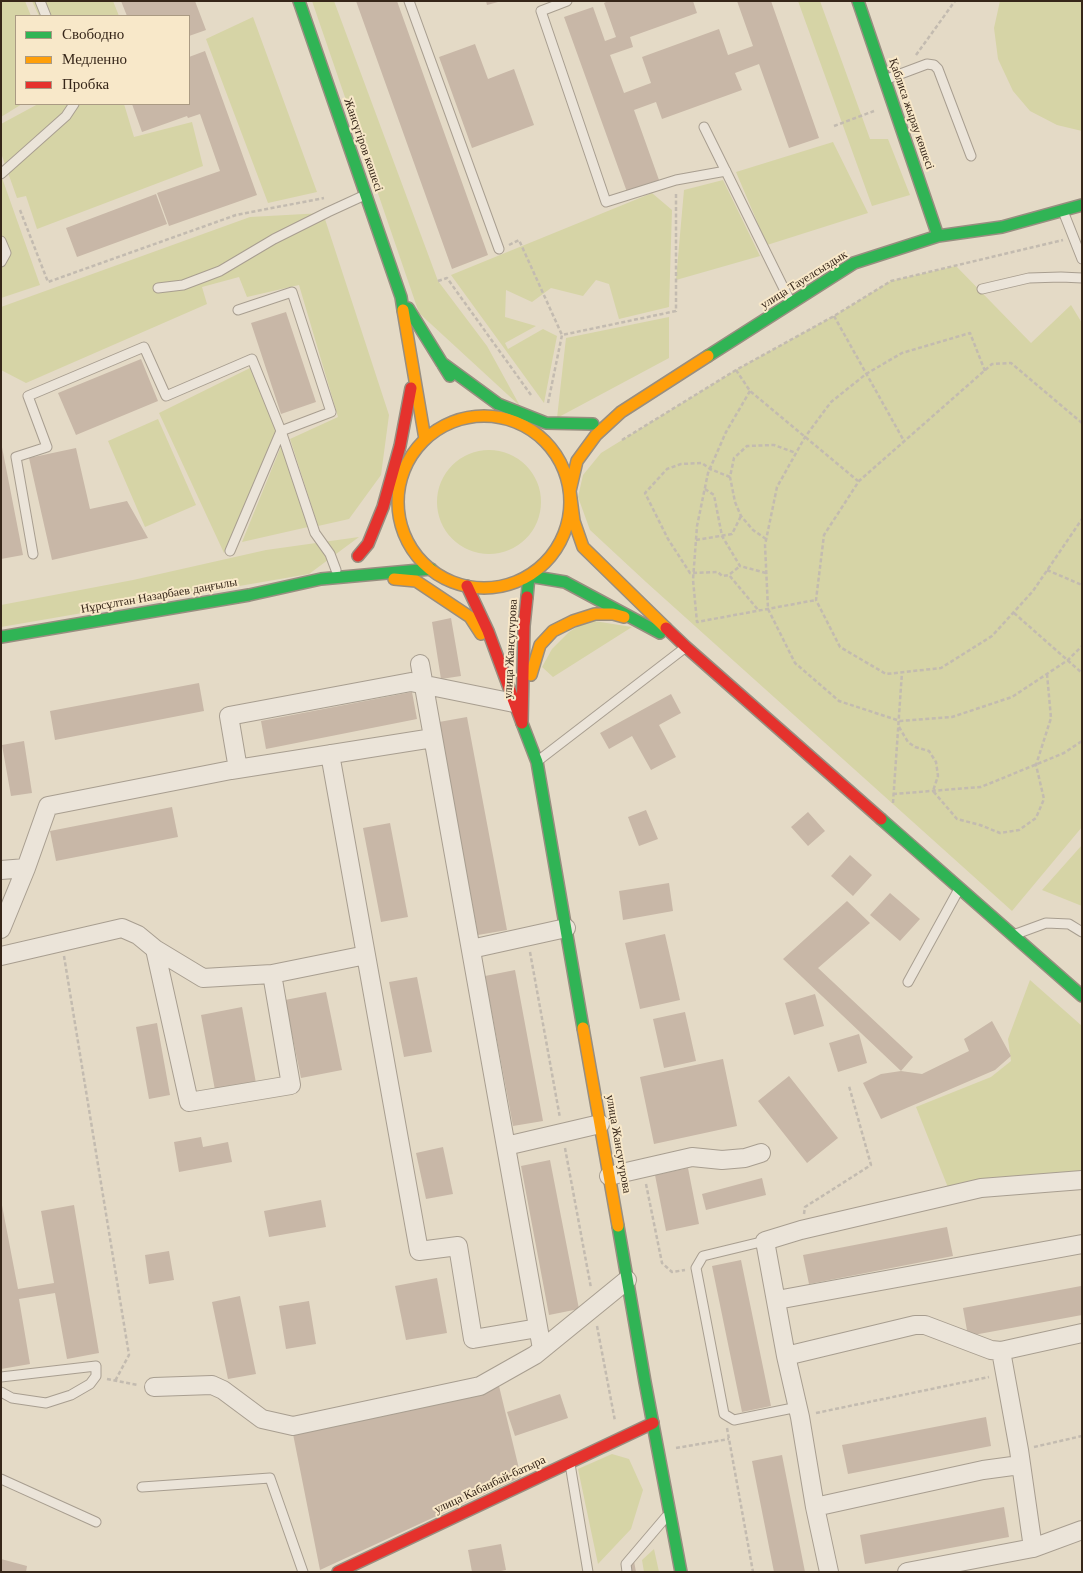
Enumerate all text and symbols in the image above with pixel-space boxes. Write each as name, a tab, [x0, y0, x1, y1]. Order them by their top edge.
legend	[15, 15, 190, 105]
text: Свободно	[62, 26, 124, 42]
text: Медленно	[62, 51, 127, 67]
street label: Қаблиса жырау көшесі	[885, 56, 937, 172]
text: Пробка	[62, 76, 109, 92]
street label: Жансүгіров көшесі	[340, 96, 386, 194]
street label: улица Тауелсыздык	[758, 248, 850, 312]
street label: Нұрсұлтан Назарбаев даңғылы	[80, 575, 238, 617]
street label: улица Жансугурова	[501, 599, 521, 699]
street label: улица Жансугурова	[602, 1094, 634, 1194]
street label: улица Кабанбай-батыра	[432, 1453, 548, 1517]

